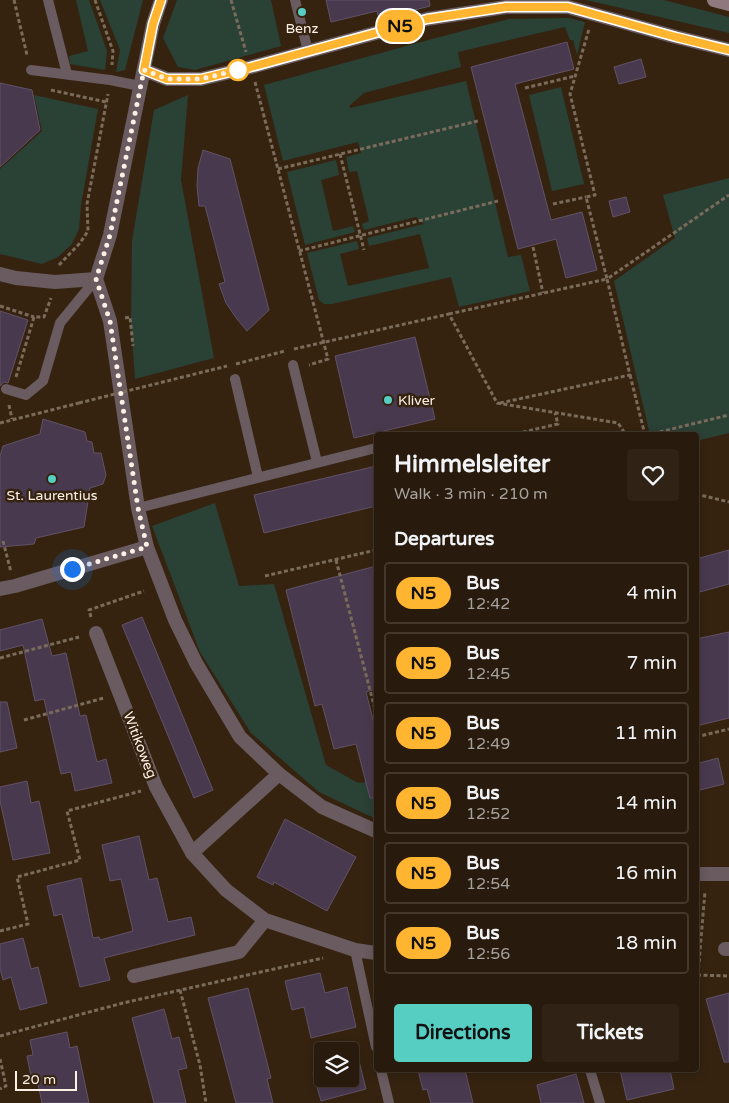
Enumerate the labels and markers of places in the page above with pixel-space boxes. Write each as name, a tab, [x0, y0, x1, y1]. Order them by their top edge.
marker: Benz	[296, 6, 308, 18]
place label: Benz	[285, 20, 319, 37]
unlabelled marker	[227, 59, 249, 81]
place label: Kliver	[398, 392, 436, 409]
marker: Kliver	[382, 394, 394, 406]
marker: St. Laurentius	[46, 473, 58, 485]
place label: St. Laurentius	[7, 487, 98, 504]

